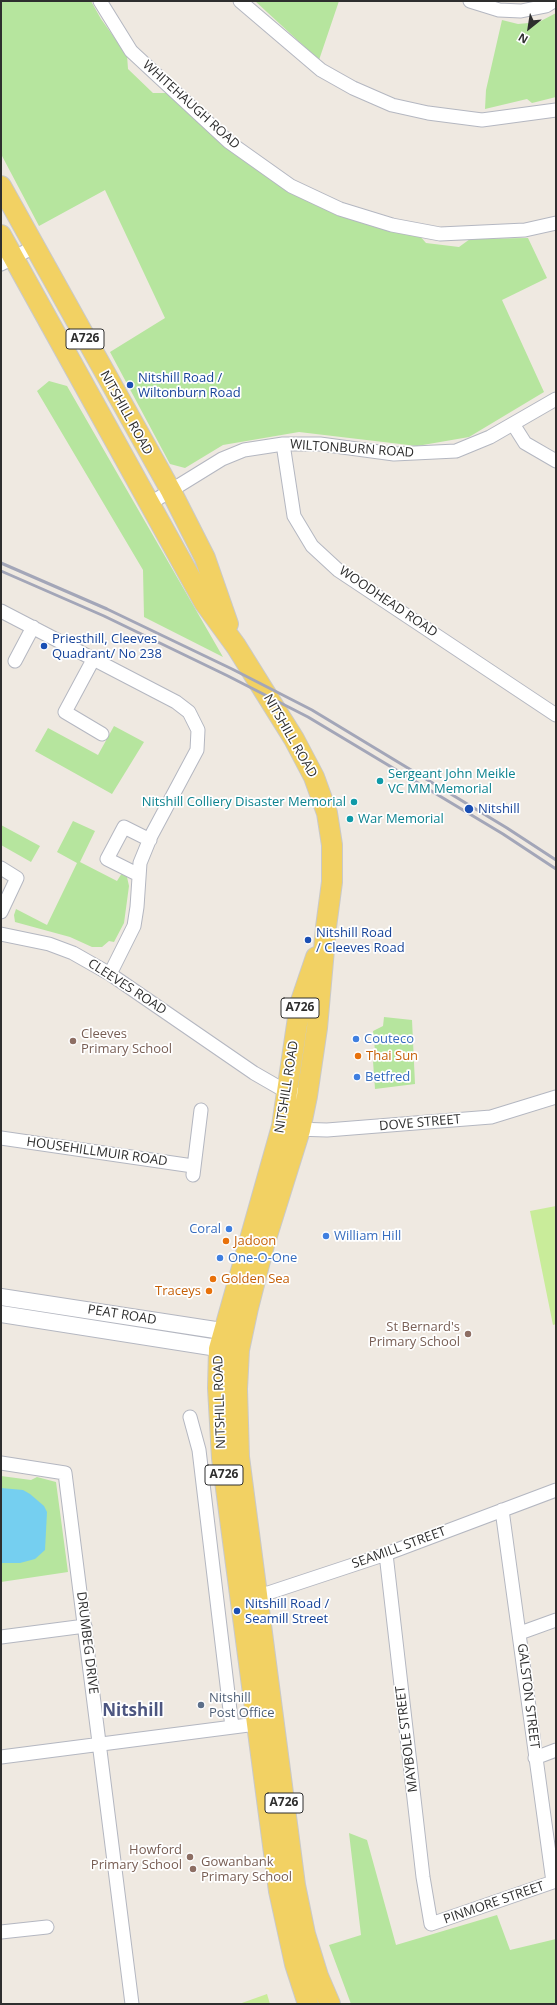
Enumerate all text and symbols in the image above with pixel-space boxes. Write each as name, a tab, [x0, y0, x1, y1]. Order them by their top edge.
north arrow	[509, 8, 549, 48]
text: N	[515, 30, 530, 48]
street label: WHITEHAUGH ROAD	[139, 57, 243, 153]
road number: A726	[66, 329, 104, 349]
street label: NITSHILL ROAD	[96, 368, 156, 458]
place label: Nitshill Road / Wiltonburn Road	[138, 370, 241, 401]
marker: Nitshill Road / Wiltonburn Road	[125, 380, 135, 390]
street label: WILTONBURN ROAD	[289, 437, 415, 461]
street label: WOODHEAD ROAD	[336, 563, 440, 641]
place label: Priesthill, Cleeves Quadrant/ No 238	[52, 631, 162, 662]
marker: Priesthill, Cleeves Quadrant/ No 238	[39, 641, 49, 651]
street label: NITSHILL ROAD	[260, 692, 320, 780]
place label: Sergeant John Meikle VC MM Memorial	[388, 766, 516, 797]
marker: Sergeant John Meikle VC MM Memorial	[375, 776, 385, 786]
place label: Nitshill Colliery Disaster Memorial	[142, 794, 346, 810]
marker: Nitshill Colliery Disaster Memorial	[349, 797, 359, 807]
place label: Nitshill	[478, 801, 520, 817]
marker: Nitshill	[463, 803, 475, 815]
place label: War Memorial	[358, 811, 444, 827]
marker: War Memorial	[345, 814, 355, 824]
place label: Nitshill Road / Cleeves Road	[316, 925, 405, 956]
marker: Nitshill Road / Cleeves Road	[303, 935, 313, 945]
street label: CLEEVES ROAD	[85, 956, 169, 1018]
road number: A726	[281, 998, 319, 1018]
place label: Cleeves Primary School	[81, 1026, 172, 1057]
place label: Couteco	[364, 1031, 414, 1047]
marker: Couteco	[351, 1034, 361, 1044]
marker: Cleeves Primary School	[68, 1036, 78, 1046]
street label: NITSHILL ROAD	[272, 1040, 302, 1134]
place label: Thai Sun	[366, 1048, 418, 1064]
marker: Thai Sun	[353, 1051, 363, 1061]
place label: Betfred	[365, 1069, 410, 1085]
marker: Betfred	[352, 1072, 362, 1082]
street label: DOVE STREET	[379, 1112, 461, 1134]
street label: HOUSEHILLMUIR ROAD	[25, 1134, 169, 1170]
place label: Coral	[189, 1221, 221, 1237]
marker: Coral	[224, 1224, 234, 1234]
place label: William Hill	[334, 1228, 401, 1244]
marker: William Hill	[321, 1231, 331, 1241]
place label: Jadoon	[234, 1233, 276, 1249]
marker: Jadoon	[221, 1236, 231, 1246]
place label: One-O-One	[228, 1250, 297, 1266]
marker: One-O-One	[215, 1253, 225, 1263]
place label: Golden Sea	[221, 1271, 290, 1287]
marker: Golden Sea	[208, 1274, 218, 1284]
place label: Traceys	[155, 1283, 201, 1299]
marker: Traceys	[204, 1286, 214, 1296]
street label: PEAT ROAD	[86, 1302, 158, 1328]
place label: St Bernard's Primary School	[369, 1319, 460, 1350]
marker: St Bernard's Primary School	[463, 1329, 473, 1339]
street label: NITSHILL ROAD	[211, 1355, 229, 1449]
road number: A726	[205, 1465, 243, 1485]
street label: SEAMILL STREET	[350, 1524, 448, 1572]
street label: DRUMBEG DRIVE	[73, 1591, 101, 1695]
place label: Nitshill Road / Seamill Street	[245, 1596, 329, 1627]
marker: Nitshill Road / Seamill Street	[232, 1606, 242, 1616]
street label: GALSTON STREET	[514, 1642, 542, 1750]
street label: MAYBOLE STREET	[393, 1685, 421, 1793]
place label: Nitshill Post Office	[209, 1690, 275, 1721]
marker: Nitshill Post Office	[196, 1700, 206, 1710]
district label: Nitshill	[102, 1701, 164, 1721]
road number: A726	[265, 1793, 303, 1813]
place label: Howford Primary School	[91, 1842, 182, 1873]
marker: Howford Primary School	[185, 1852, 195, 1862]
place label: Gowanbank Primary School	[201, 1854, 292, 1885]
marker: Gowanbank Primary School	[188, 1864, 198, 1874]
street label: PINMORE STREET	[442, 1878, 546, 1928]

